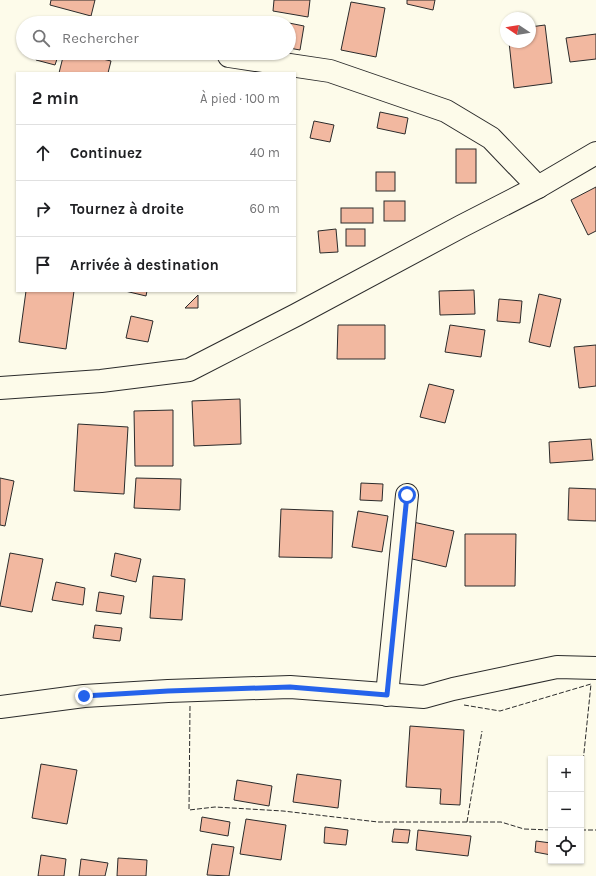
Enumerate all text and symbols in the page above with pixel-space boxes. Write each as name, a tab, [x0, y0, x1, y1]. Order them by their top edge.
north arrow	[500, 12, 536, 48]
search box	[16, 16, 296, 60]
icon: search	[30, 27, 52, 49]
text: Rechercher	[62, 29, 139, 47]
text: 2 min	[32, 88, 79, 108]
text: À pied · 100 m	[200, 91, 280, 106]
icon: ahead	[32, 142, 54, 164]
text: Continuez	[70, 144, 142, 162]
text: 40 m	[250, 145, 280, 160]
icon: right	[32, 198, 54, 220]
text: Tournez à droite	[70, 200, 184, 218]
text: 60 m	[250, 201, 280, 216]
icon: arrive	[32, 254, 54, 276]
text: Arrivée à destination	[70, 256, 219, 274]
route start	[398, 486, 416, 504]
route end	[75, 687, 93, 705]
map controls	[548, 756, 584, 864]
button: +	[548, 756, 584, 792]
button: −	[548, 792, 584, 828]
button: locate	[548, 828, 584, 864]

